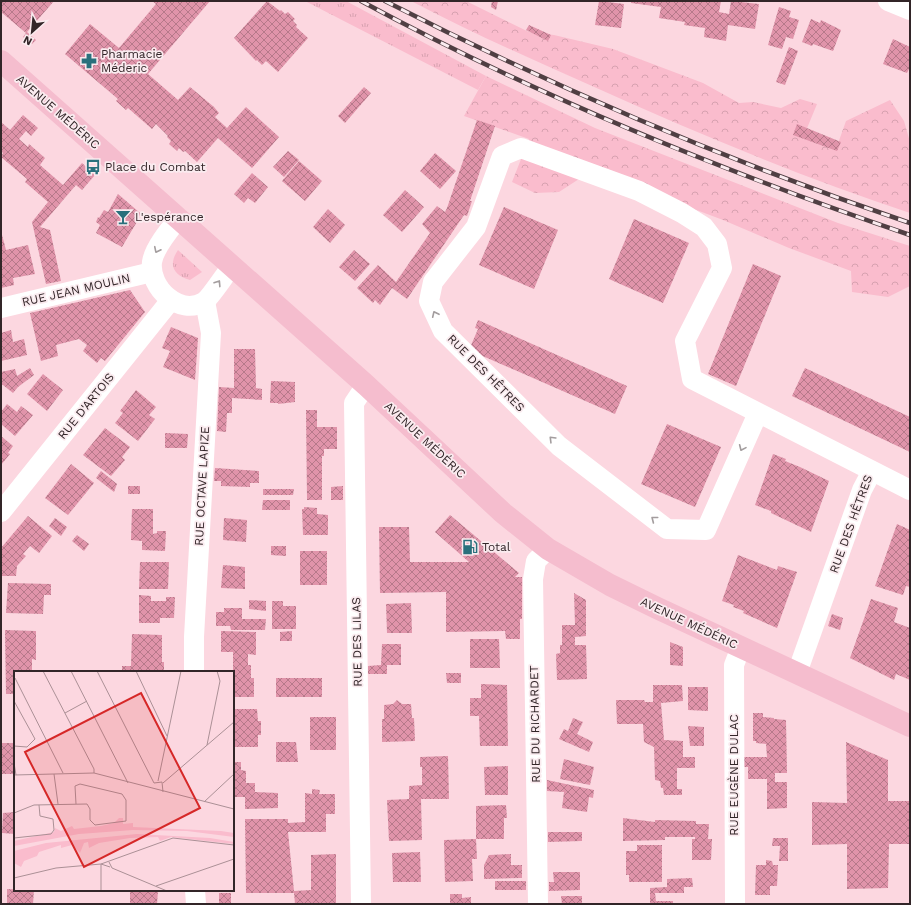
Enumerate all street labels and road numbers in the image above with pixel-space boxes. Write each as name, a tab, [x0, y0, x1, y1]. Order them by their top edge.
street label: AVENUE MÉDÉRIC	[14, 72, 102, 152]
street label: RUE JEAN MOULIN	[21, 271, 131, 309]
street label: RUE DES HÊTRES	[445, 332, 527, 414]
street label: RUE D'ARTOIS	[55, 370, 117, 442]
street label: AVENUE MÉDÉRIC	[382, 399, 468, 481]
street label: RUE OCTAVE LAPIZE	[192, 426, 212, 546]
street label: RUE DES HÊTRES	[827, 473, 875, 575]
street label: AVENUE MÉDÉRIC	[638, 594, 740, 652]
street label: RUE DES LILAS	[349, 597, 365, 687]
street label: RUE DU RICHARDET	[527, 665, 543, 783]
street label: RUE EUGÈNE DULAC	[727, 714, 741, 836]

